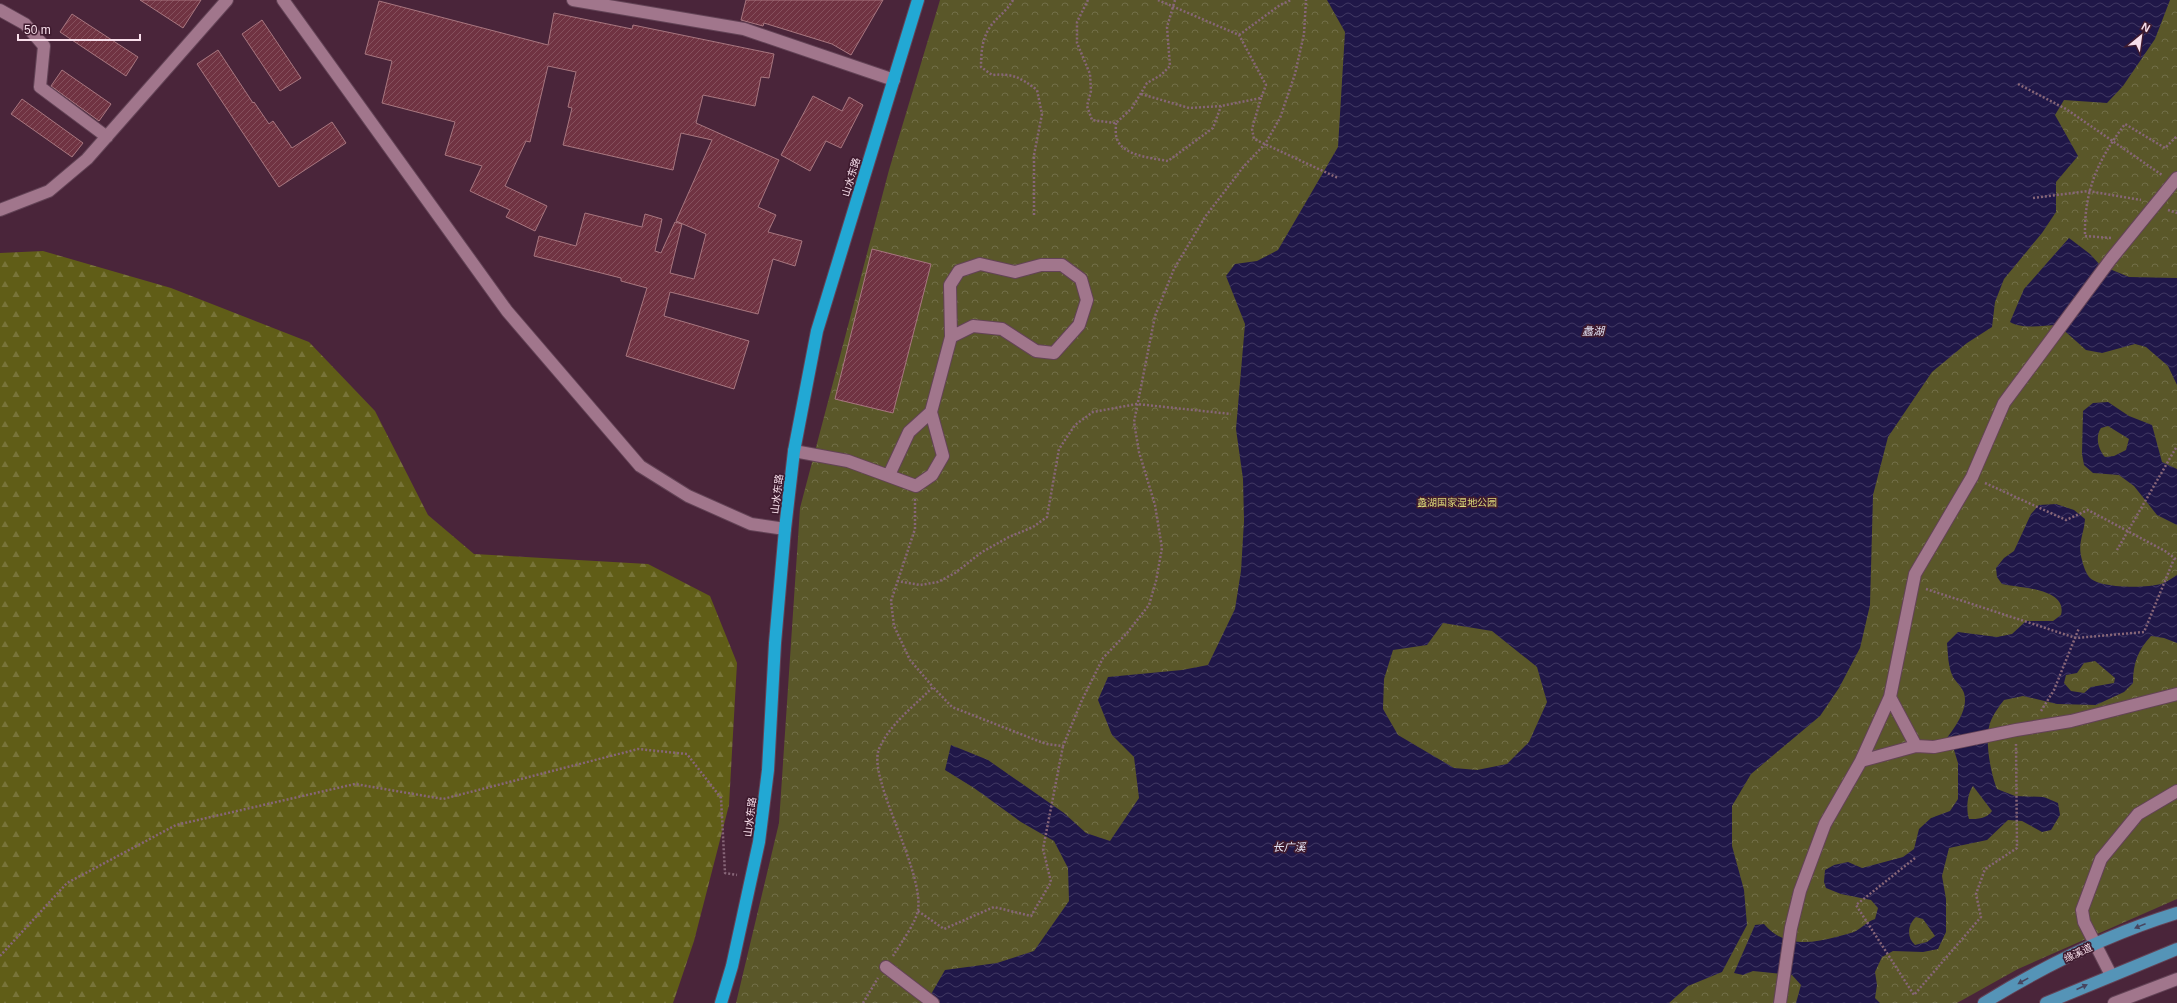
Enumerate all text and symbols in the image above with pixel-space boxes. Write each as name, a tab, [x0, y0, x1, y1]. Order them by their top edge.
scale bar	[18, 16, 140, 42]
north arrow	[2121, 16, 2161, 56]
text: N	[2139, 20, 2152, 34]
text: 50 m	[24, 23, 51, 37]
street label: 山水东路	[840, 156, 862, 198]
water label: 蠡湖	[1582, 325, 1606, 337]
street label: 山水东路	[769, 473, 785, 515]
park label: 蠡湖国家湿地公园	[1417, 497, 1497, 508]
street label: 山水东路	[742, 796, 758, 838]
water label: 长广溪	[1273, 841, 1306, 853]
one-way arrow	[2135, 923, 2146, 929]
street label: 缘溪道	[2062, 942, 2094, 964]
one-way arrow	[2017, 978, 2029, 985]
one-way arrow	[2076, 984, 2088, 991]

